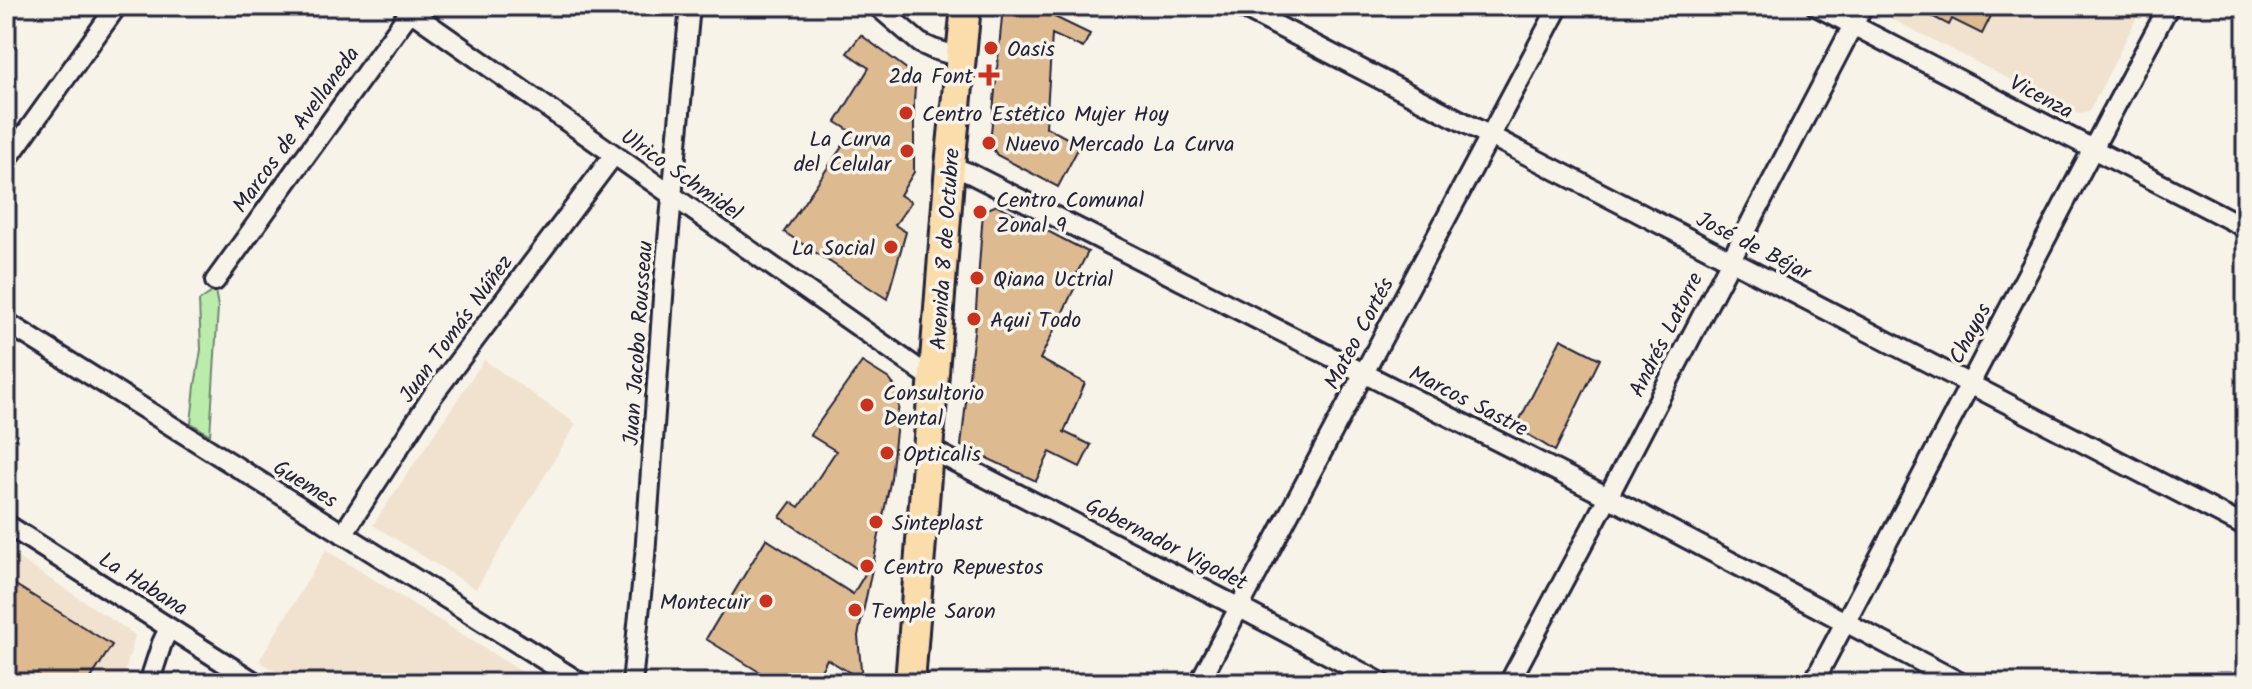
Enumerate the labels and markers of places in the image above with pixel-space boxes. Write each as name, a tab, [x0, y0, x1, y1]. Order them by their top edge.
place label: Oasis	[1007, 33, 1055, 68]
marker: Oasis	[982, 39, 1000, 57]
place label: 2da Font	[888, 60, 973, 95]
marker: 2da Font	[980, 66, 998, 84]
place label: Centro Estético Mujer Hoy	[922, 98, 1169, 133]
marker: Centro Estético Mujer Hoy	[897, 104, 915, 122]
place label: La Curva del Celular	[794, 123, 893, 183]
place label: Nuevo Mercado La Curva	[1005, 128, 1235, 163]
marker: Nuevo Mercado La Curva	[980, 134, 998, 152]
marker: La Curva del Celular	[898, 142, 916, 160]
place label: Centro Comunal Zonal 9	[996, 184, 1145, 244]
marker: Centro Comunal Zonal 9	[971, 203, 989, 221]
place label: La Social	[791, 232, 876, 267]
marker: La Social	[882, 238, 900, 256]
place label: Qiana Uctrial	[993, 263, 1114, 298]
marker: Qiana Uctrial	[968, 269, 986, 287]
place label: Aqui Todo	[990, 304, 1081, 339]
marker: Aqui Todo	[965, 310, 983, 328]
place label: Consultorio Dental	[883, 377, 984, 437]
marker: Consultorio Dental	[858, 396, 876, 414]
place label: Opticalis	[903, 438, 981, 473]
marker: Opticalis	[878, 444, 896, 462]
place label: Sinteplast	[892, 507, 984, 542]
marker: Sinteplast	[867, 513, 885, 531]
place label: Centro Repuestos	[883, 551, 1044, 586]
marker: Centro Repuestos	[858, 557, 876, 575]
place label: Montecuir	[660, 586, 752, 621]
marker: Montecuir	[757, 592, 775, 610]
place label: Temple Saron	[871, 595, 996, 630]
marker: Temple Saron	[846, 601, 864, 619]

